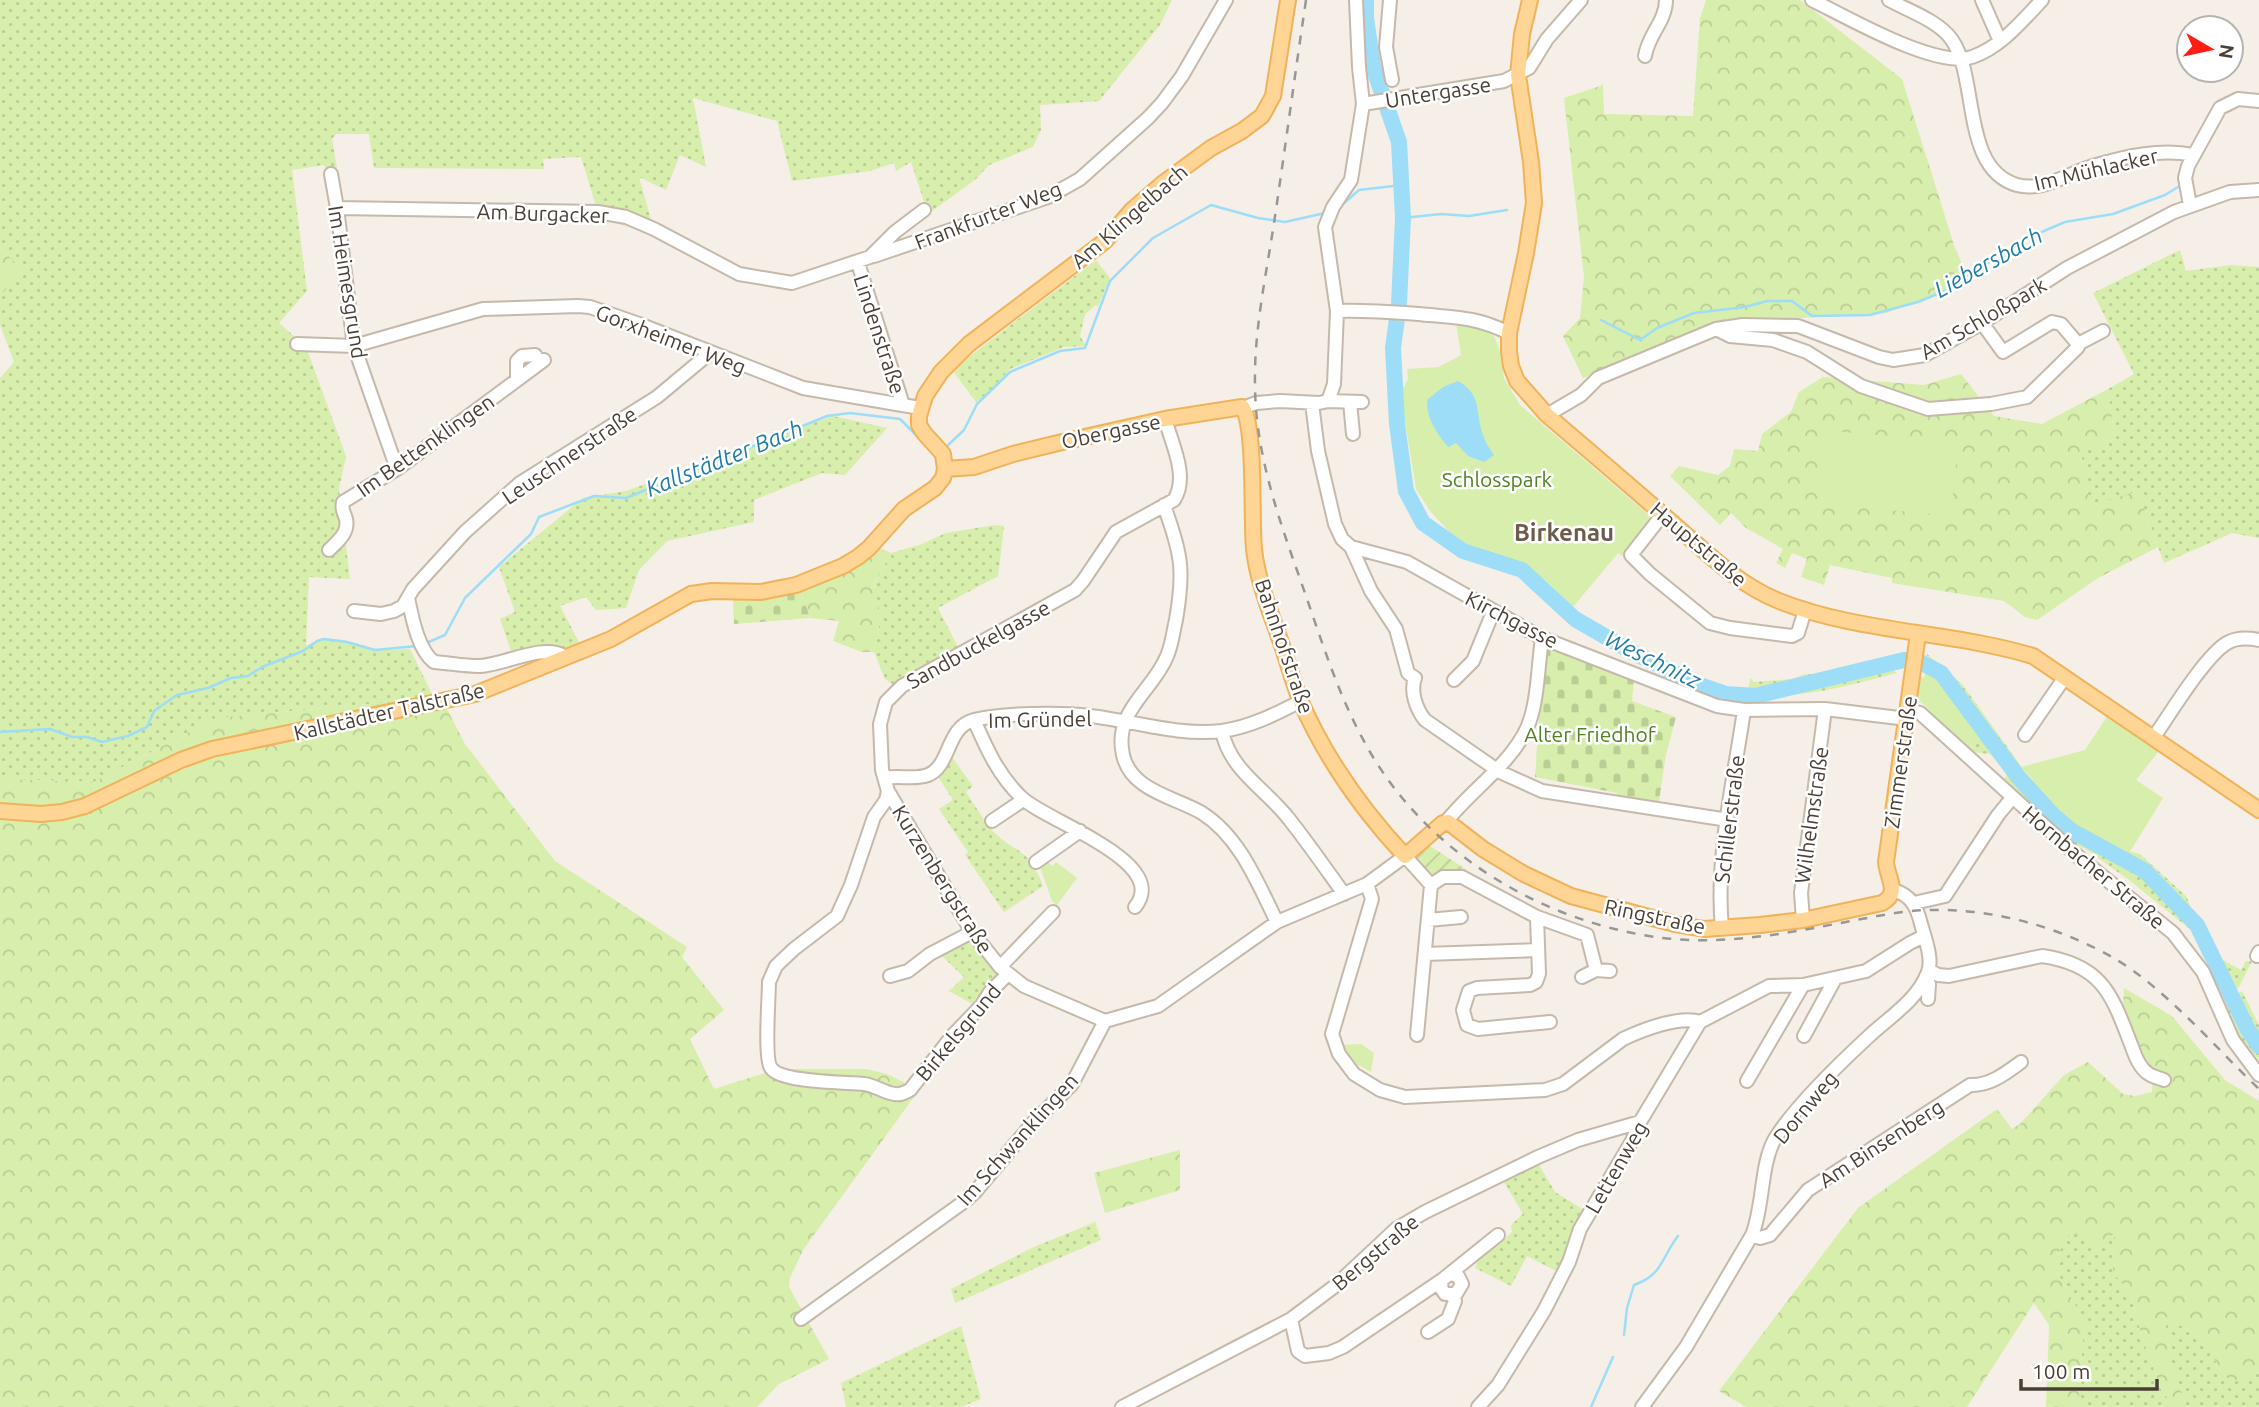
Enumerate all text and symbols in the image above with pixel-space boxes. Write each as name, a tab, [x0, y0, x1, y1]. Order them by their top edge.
north arrow	[2175, 14, 2245, 84]
text: N	[2215, 43, 2239, 60]
street label: Untergasse	[1383, 72, 1493, 112]
street label: Im Mühlacker	[2032, 143, 2160, 195]
street label: Am Klingelbach	[1066, 159, 1192, 273]
street label: Frankfurter Weg	[911, 176, 1065, 254]
street label: Am Burgacker	[476, 199, 610, 227]
street label: Im Heimesgrund	[324, 204, 372, 360]
water label: Liebersbach	[1930, 222, 2046, 302]
street label: Lindenstraße	[849, 271, 911, 397]
street label: Am Schloßpark	[1916, 272, 2051, 364]
street label: Gorxheimer Weg	[592, 299, 750, 379]
street label: Im Bettenklingen	[352, 389, 498, 501]
street label: Leuschnerstraße	[497, 401, 641, 509]
street label: Obergasse	[1059, 409, 1163, 453]
water label: Kallstädter Bach	[642, 415, 806, 501]
park label: Schlosspark	[1442, 467, 1553, 491]
street label: Hauptstraße	[1646, 497, 1752, 591]
district label: Birkenau	[1514, 519, 1614, 546]
street label: Bahnhofstraße	[1251, 576, 1319, 716]
street label: Kirchgasse	[1462, 585, 1562, 653]
street label: Sandbuckelgasse	[902, 595, 1054, 693]
water label: Weschnitz	[1601, 625, 1706, 694]
street label: Kallstädter Talstraße	[291, 677, 487, 745]
street label: Zimmerstraße	[1879, 694, 1921, 830]
street label: Im Gründel	[988, 706, 1092, 732]
park label: Alter Friedhof	[1524, 722, 1657, 746]
street label: Wilhelmstraße	[1790, 745, 1832, 885]
street label: Schillerstraße	[1709, 754, 1749, 884]
street label: Hornbacher Straße	[2018, 800, 2170, 934]
street label: Kurzenbergstraße	[888, 801, 998, 957]
street label: Ringstraße	[1602, 894, 1708, 938]
street label: Birkelsgrund	[911, 979, 1005, 1085]
street label: Dornweg	[1768, 1066, 1842, 1148]
street label: Im Schwanklingen	[952, 1068, 1082, 1210]
street label: Am Binsenberg	[1814, 1094, 1948, 1192]
street label: Lettenweg	[1580, 1117, 1652, 1217]
street label: Bergstraße	[1327, 1209, 1423, 1295]
scale bar	[2021, 1348, 2158, 1392]
text: 100 m	[2032, 1359, 2090, 1383]

